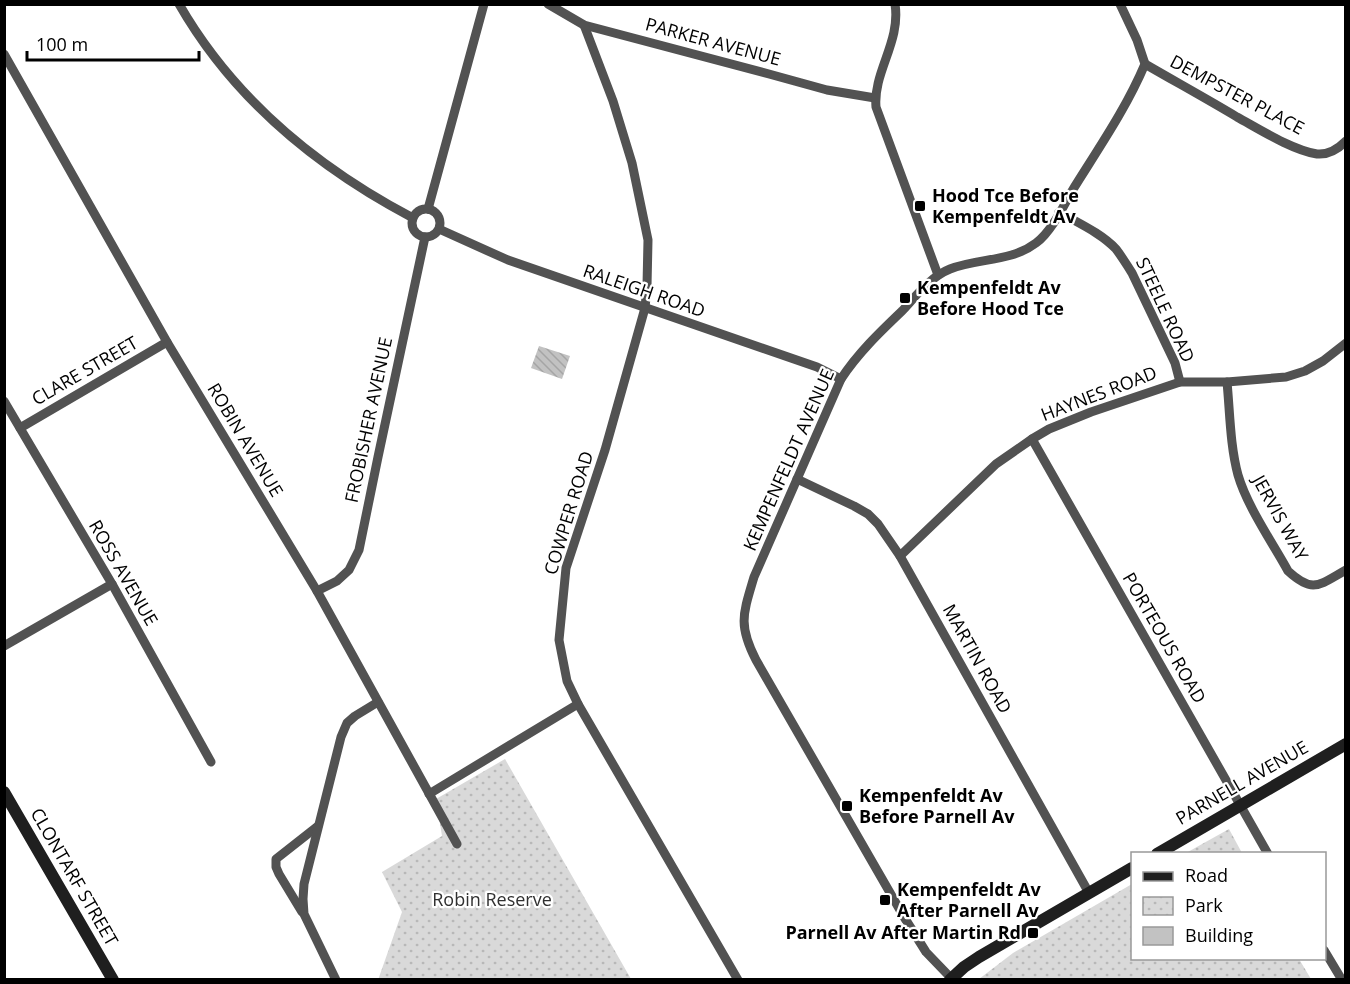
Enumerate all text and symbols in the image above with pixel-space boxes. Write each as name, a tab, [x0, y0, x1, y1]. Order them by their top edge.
street label: PARKER AVENUE	[643, 11, 783, 71]
scale bar	[27, 24, 200, 62]
text: 100 m	[36, 32, 88, 56]
street label: DEMPSTER PLACE	[1166, 49, 1309, 140]
place label: Hood Tce Before Kempenfeldt Av	[932, 183, 1079, 228]
marker: Hood Tce Before Kempenfeldt Av	[913, 199, 927, 213]
street label: STEELE ROAD	[1131, 253, 1201, 366]
street label: RALEIGH ROAD	[580, 258, 709, 322]
place label: Kempenfeldt Av Before Hood Tce	[917, 275, 1064, 320]
marker: Kempenfeldt Av Before Hood Tce	[898, 291, 912, 305]
street label: CLARE STREET	[27, 330, 142, 410]
street label: FROBISHER AVENUE	[339, 335, 397, 505]
street label: HAYNES ROAD	[1037, 360, 1160, 426]
street label: KEMPENFELDT AVENUE	[737, 365, 839, 554]
street label: ROBIN AVENUE	[202, 378, 289, 501]
street label: COWPER ROAD	[538, 448, 598, 577]
street label: JERVIS WAY	[1247, 469, 1315, 565]
street label: ROSS AVENUE	[84, 515, 164, 630]
street label: PORTEOUS ROAD	[1118, 568, 1212, 707]
street label: MARTIN ROAD	[938, 600, 1018, 717]
street label: PARNELL AVENUE	[1171, 734, 1312, 830]
place label: Kempenfeldt Av Before Parnell Av	[859, 783, 1015, 828]
marker: Kempenfeldt Av Before Parnell Av	[840, 799, 854, 813]
street label: CLONTARF STREET	[26, 803, 124, 950]
legend	[1131, 852, 1326, 960]
text: Road	[1185, 863, 1228, 887]
place label: Kempenfeldt Av After Parnell Av	[897, 877, 1042, 922]
park label: Robin Reserve	[432, 887, 552, 911]
marker: Kempenfeldt Av After Parnell Av	[878, 893, 892, 907]
text: Park	[1185, 893, 1223, 917]
place label: Parnell Av After Martin Rd	[785, 920, 1021, 944]
text: Building	[1185, 923, 1253, 947]
marker: Parnell Av After Martin Rd	[1026, 926, 1040, 940]

